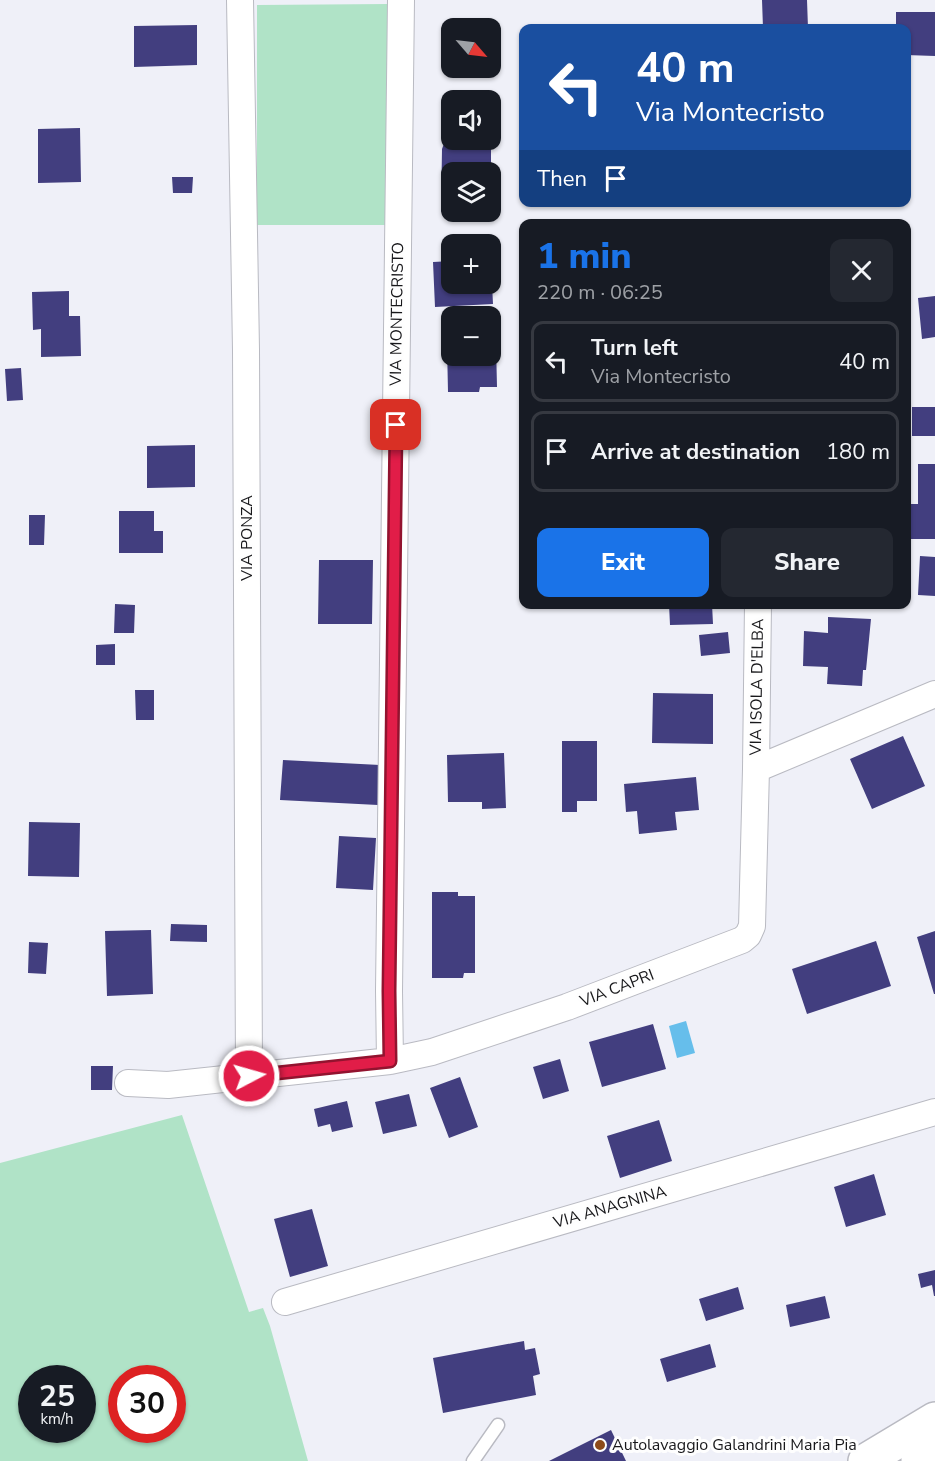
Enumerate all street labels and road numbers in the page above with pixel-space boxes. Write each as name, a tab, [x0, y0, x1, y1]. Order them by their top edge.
street label: VIA MONTECRISTO	[385, 242, 409, 387]
street label: VIA PONZA	[236, 495, 258, 582]
street label: VIA ISOLA D'ELBA	[745, 618, 769, 757]
street label: VIA CAPRI	[576, 964, 657, 1013]
street label: VIA ANAGNINA	[550, 1180, 670, 1234]

